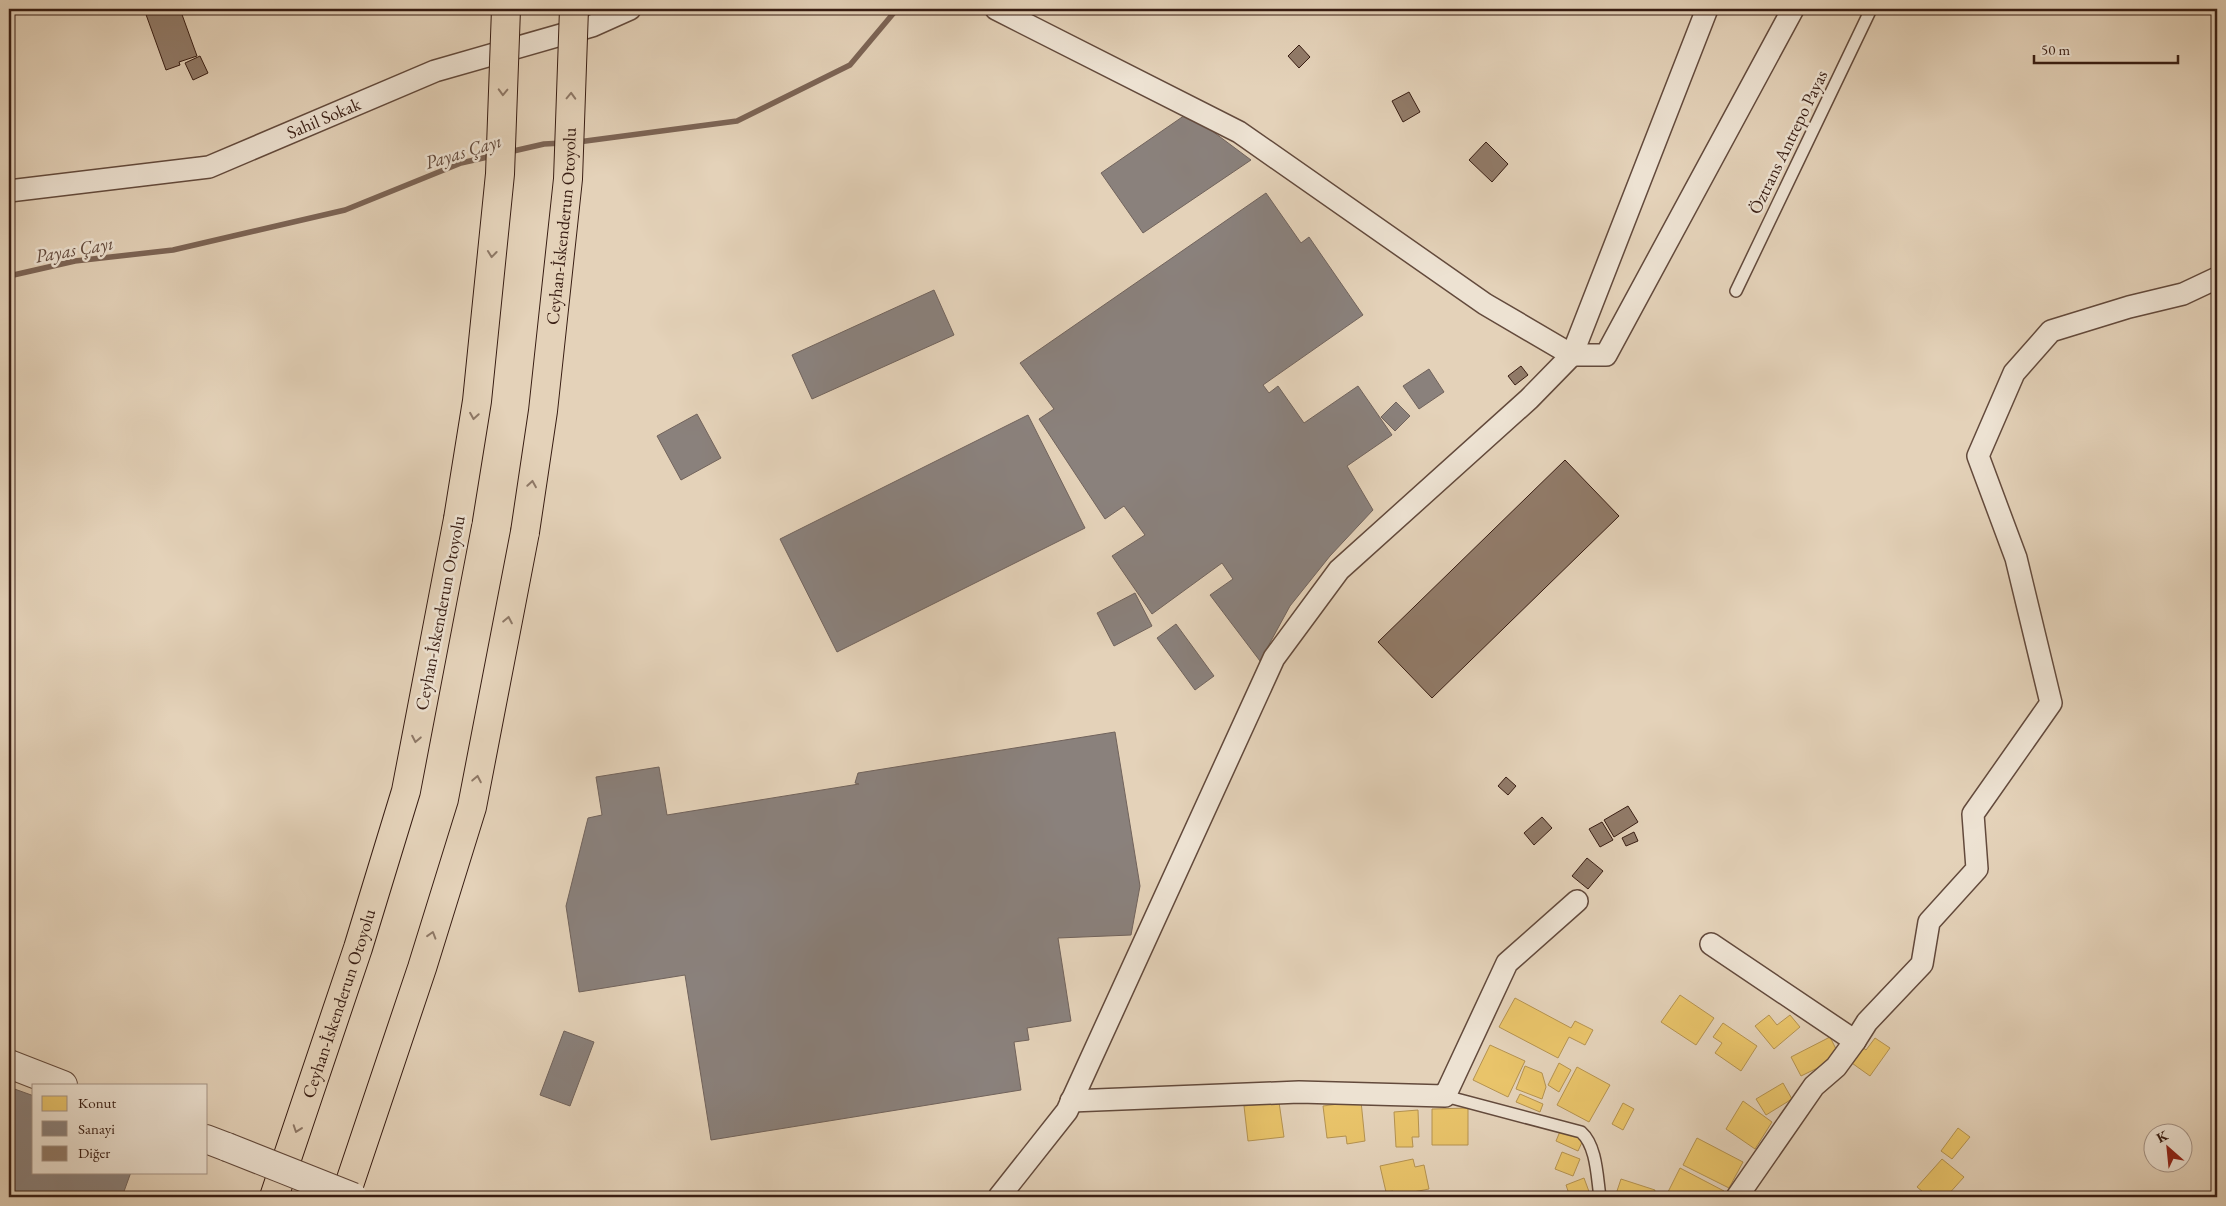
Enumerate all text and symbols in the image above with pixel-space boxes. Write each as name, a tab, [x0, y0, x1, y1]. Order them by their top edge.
scale bar	[2034, 32, 2177, 64]
text: 50 m	[2041, 40, 2070, 59]
street label: Öztrans Antrepo Payas	[1743, 66, 1832, 218]
one-way arrow	[498, 89, 509, 97]
street label: Sahil Sokak	[283, 92, 364, 144]
one-way arrow	[565, 92, 576, 100]
street label: Ceyhan-İskenderun Otoyolu	[540, 127, 581, 326]
water label: Payas Çayı	[422, 128, 505, 175]
water label: Payas Çayı	[33, 230, 115, 269]
one-way arrow	[487, 251, 498, 259]
one-way arrow	[470, 412, 480, 420]
one-way arrow	[526, 479, 537, 487]
street label: Ceyhan-İskenderun Otoyolu	[409, 513, 470, 712]
one-way arrow	[502, 615, 513, 624]
one-way arrow	[411, 735, 422, 744]
one-way arrow	[471, 775, 482, 784]
street label: Ceyhan-İskenderun Otoyolu	[296, 905, 380, 1101]
one-way arrow	[427, 932, 437, 940]
legend	[32, 1084, 208, 1174]
text: Konut	[78, 1093, 116, 1112]
text: Sanayi	[78, 1119, 115, 1138]
one-way arrow	[293, 1124, 303, 1132]
north arrow	[2144, 1124, 2194, 1174]
text: K	[2153, 1126, 2171, 1147]
text: Diğer	[78, 1143, 110, 1162]

